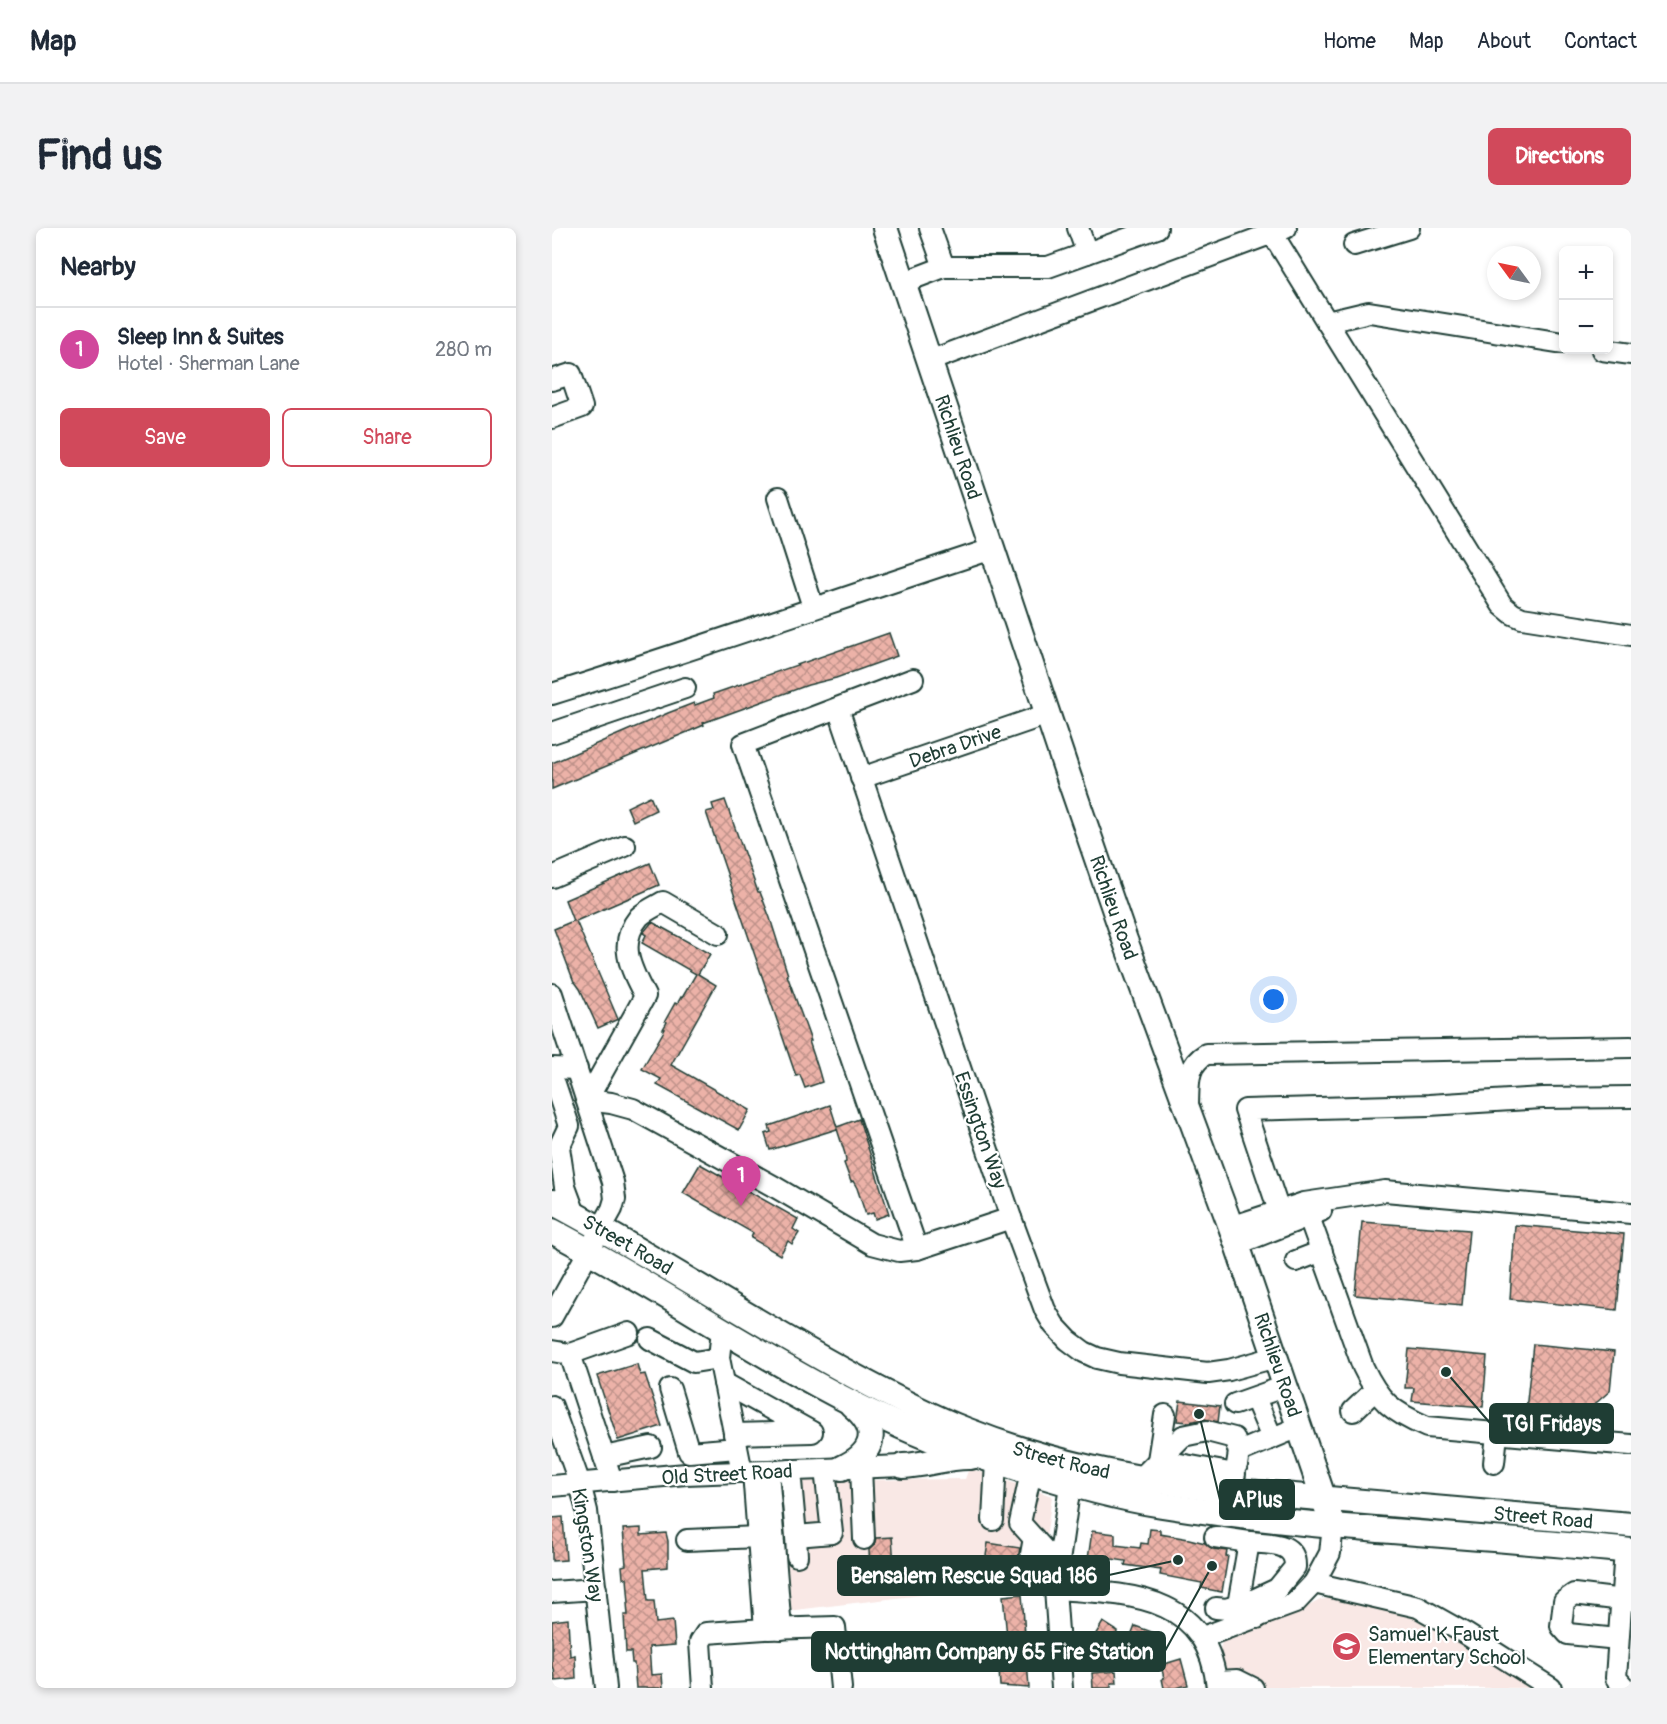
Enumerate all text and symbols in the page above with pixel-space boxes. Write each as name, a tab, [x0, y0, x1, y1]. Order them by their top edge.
text: Map	[30, 24, 76, 59]
text: Home	[1323, 28, 1376, 55]
text: Map	[1409, 28, 1444, 55]
text: About	[1477, 28, 1531, 55]
text: Contact	[1564, 28, 1637, 55]
button: Directions	[1488, 128, 1631, 185]
text: Find us	[36, 130, 162, 182]
north arrow	[1487, 246, 1541, 300]
map controls	[1559, 246, 1613, 354]
button: +	[1559, 246, 1613, 300]
text: Nearby	[60, 251, 136, 283]
button: −	[1559, 300, 1613, 354]
text: Sleep Inn & Suites	[117, 323, 284, 351]
text: 1	[76, 337, 83, 362]
text: 280 m	[435, 337, 492, 362]
text: Hotel · Sherman Lane	[117, 351, 300, 376]
street label: Richlieu Road	[929, 392, 987, 503]
button: Save	[60, 408, 270, 467]
button: Share	[282, 408, 492, 467]
street label: Debra Drive	[906, 719, 1005, 774]
street label: Richlieu Road	[1084, 852, 1143, 963]
your location	[1259, 985, 1288, 1014]
street label: Essington Way	[949, 1068, 1012, 1192]
pin: 1	[722, 1156, 760, 1206]
street label: Street Road	[578, 1209, 677, 1281]
street label: Richlieu Road	[1248, 1310, 1307, 1421]
callout: TGI Fridays	[1490, 1404, 1613, 1443]
text: TGI Fridays	[1502, 1411, 1602, 1438]
street label: Street Road	[1009, 1436, 1112, 1485]
street label: Old Street Road	[661, 1459, 793, 1490]
callout: APlus	[1220, 1480, 1294, 1519]
street label: Kingston Way	[566, 1486, 609, 1604]
text: APlus	[1232, 1487, 1283, 1514]
street label: Street Road	[1492, 1501, 1594, 1535]
callout: Bensalem Rescue Squad 186	[838, 1556, 1109, 1595]
text: Bensalem Rescue Squad 186	[850, 1563, 1098, 1590]
place label: Samuel K Faust Elementary School	[1368, 1622, 1526, 1670]
school or university icon: Samuel K Faust Elementary School	[1331, 1630, 1363, 1662]
callout: Nottingham Company 65 Fire Station	[812, 1632, 1165, 1671]
text: Nottingham Company 65 Fire Station	[824, 1639, 1154, 1666]

